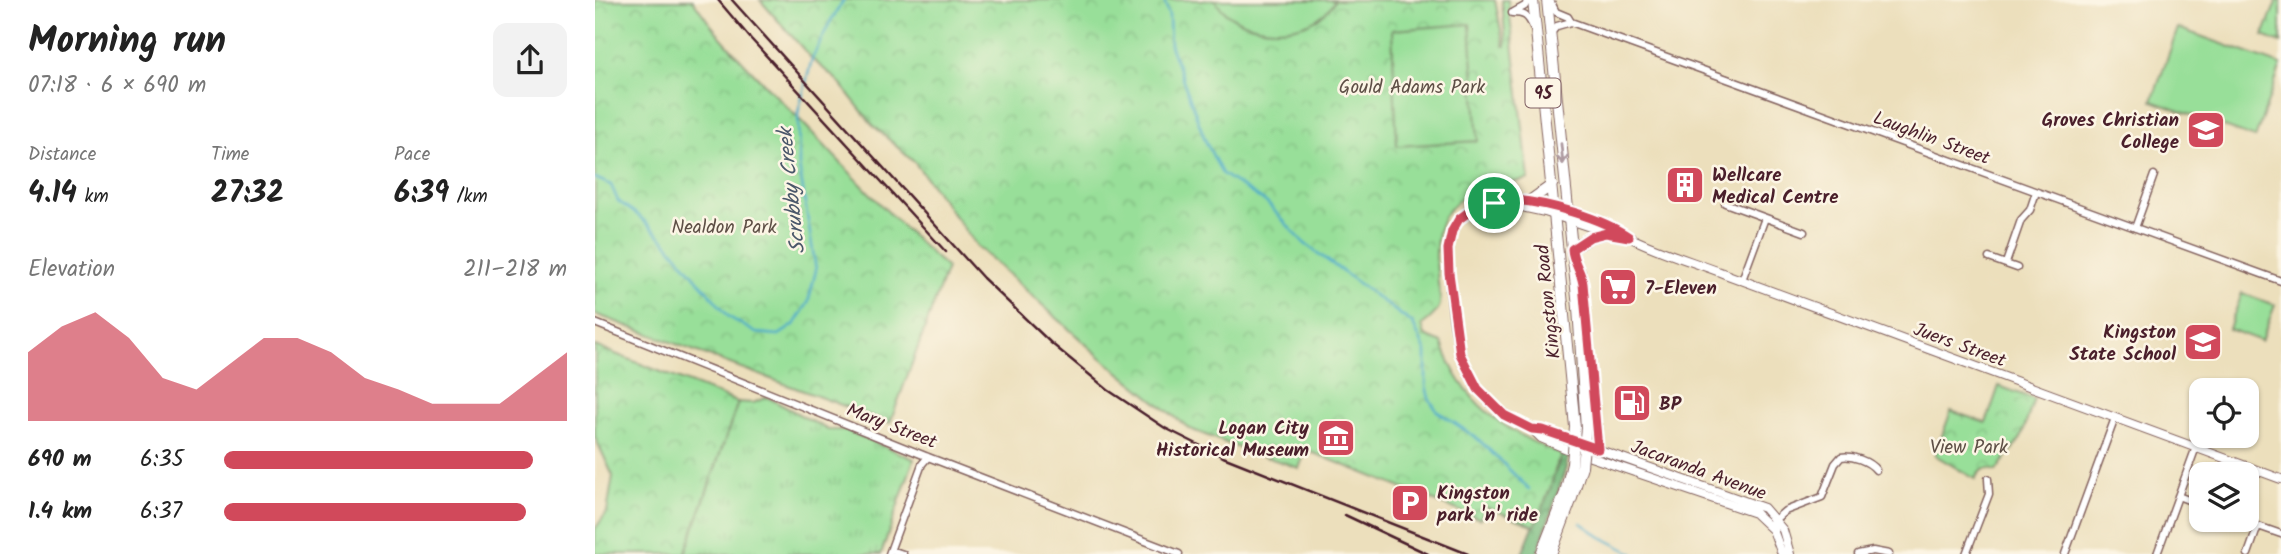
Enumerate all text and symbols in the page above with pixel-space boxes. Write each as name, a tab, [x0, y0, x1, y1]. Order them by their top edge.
text: Morning run	[28, 12, 226, 72]
button: share	[493, 23, 567, 97]
text: 07:18 · 6 × 690 m	[28, 68, 206, 104]
park label: Gould Adams Park	[1339, 73, 1485, 103]
road number: 95	[1525, 78, 1560, 108]
street label: Laughlin Street	[1869, 104, 1995, 174]
place label: Groves Christian College	[2042, 106, 2179, 158]
school or university icon: Groves Christian College	[2185, 109, 2227, 151]
water label: Scrubby Creek	[769, 123, 815, 255]
text: Distance	[28, 140, 96, 170]
text: Time	[211, 140, 249, 170]
text: Pace	[394, 140, 430, 170]
one-way arrow	[1556, 142, 1569, 165]
place label: Wellcare Medical Centre	[1712, 161, 1838, 213]
building icon: Wellcare Medical Centre	[1664, 164, 1706, 206]
text: 4.14	[28, 170, 77, 218]
text: 27:32	[211, 170, 284, 218]
text: 6:39	[394, 170, 449, 218]
pin	[1464, 173, 1524, 233]
text: km	[77, 182, 109, 212]
text: /km	[449, 182, 488, 212]
icon: arrive	[1475, 184, 1513, 222]
park label: Nealdon Park	[671, 213, 777, 243]
street label: Kingston Road	[1528, 243, 1570, 360]
text: Elevation	[28, 252, 115, 288]
text: 211–218 m	[463, 252, 567, 288]
supermarket icon: 7-Eleven	[1597, 266, 1639, 308]
place label: 7-Eleven	[1645, 274, 1717, 304]
street label: Juers Street	[1909, 315, 2011, 377]
place label: Kingston State School	[2069, 318, 2177, 370]
school or university icon: Kingston State School	[2182, 321, 2224, 363]
map controls	[2189, 378, 2259, 532]
button: locate	[2189, 378, 2259, 448]
fuel station icon: BP	[1611, 382, 1653, 424]
place label: BP	[1659, 390, 1682, 420]
street label: Mary Street	[842, 396, 942, 458]
place label: Logan City Historical Museum	[1156, 414, 1309, 466]
museum icon: Logan City Historical Museum	[1315, 417, 1357, 459]
street label: Jacaranda Avenue	[1626, 432, 1771, 509]
park label: View Park	[1930, 433, 2008, 463]
text: 690 m	[28, 442, 92, 478]
text: 6:35	[140, 442, 184, 478]
button: layers	[2189, 462, 2259, 532]
place label: Kingston park 'n' ride	[1436, 479, 1538, 531]
parking icon: Kingston park 'n' ride	[1389, 482, 1431, 524]
text: 1.4 km	[28, 494, 92, 530]
text: 6:37	[140, 494, 182, 530]

